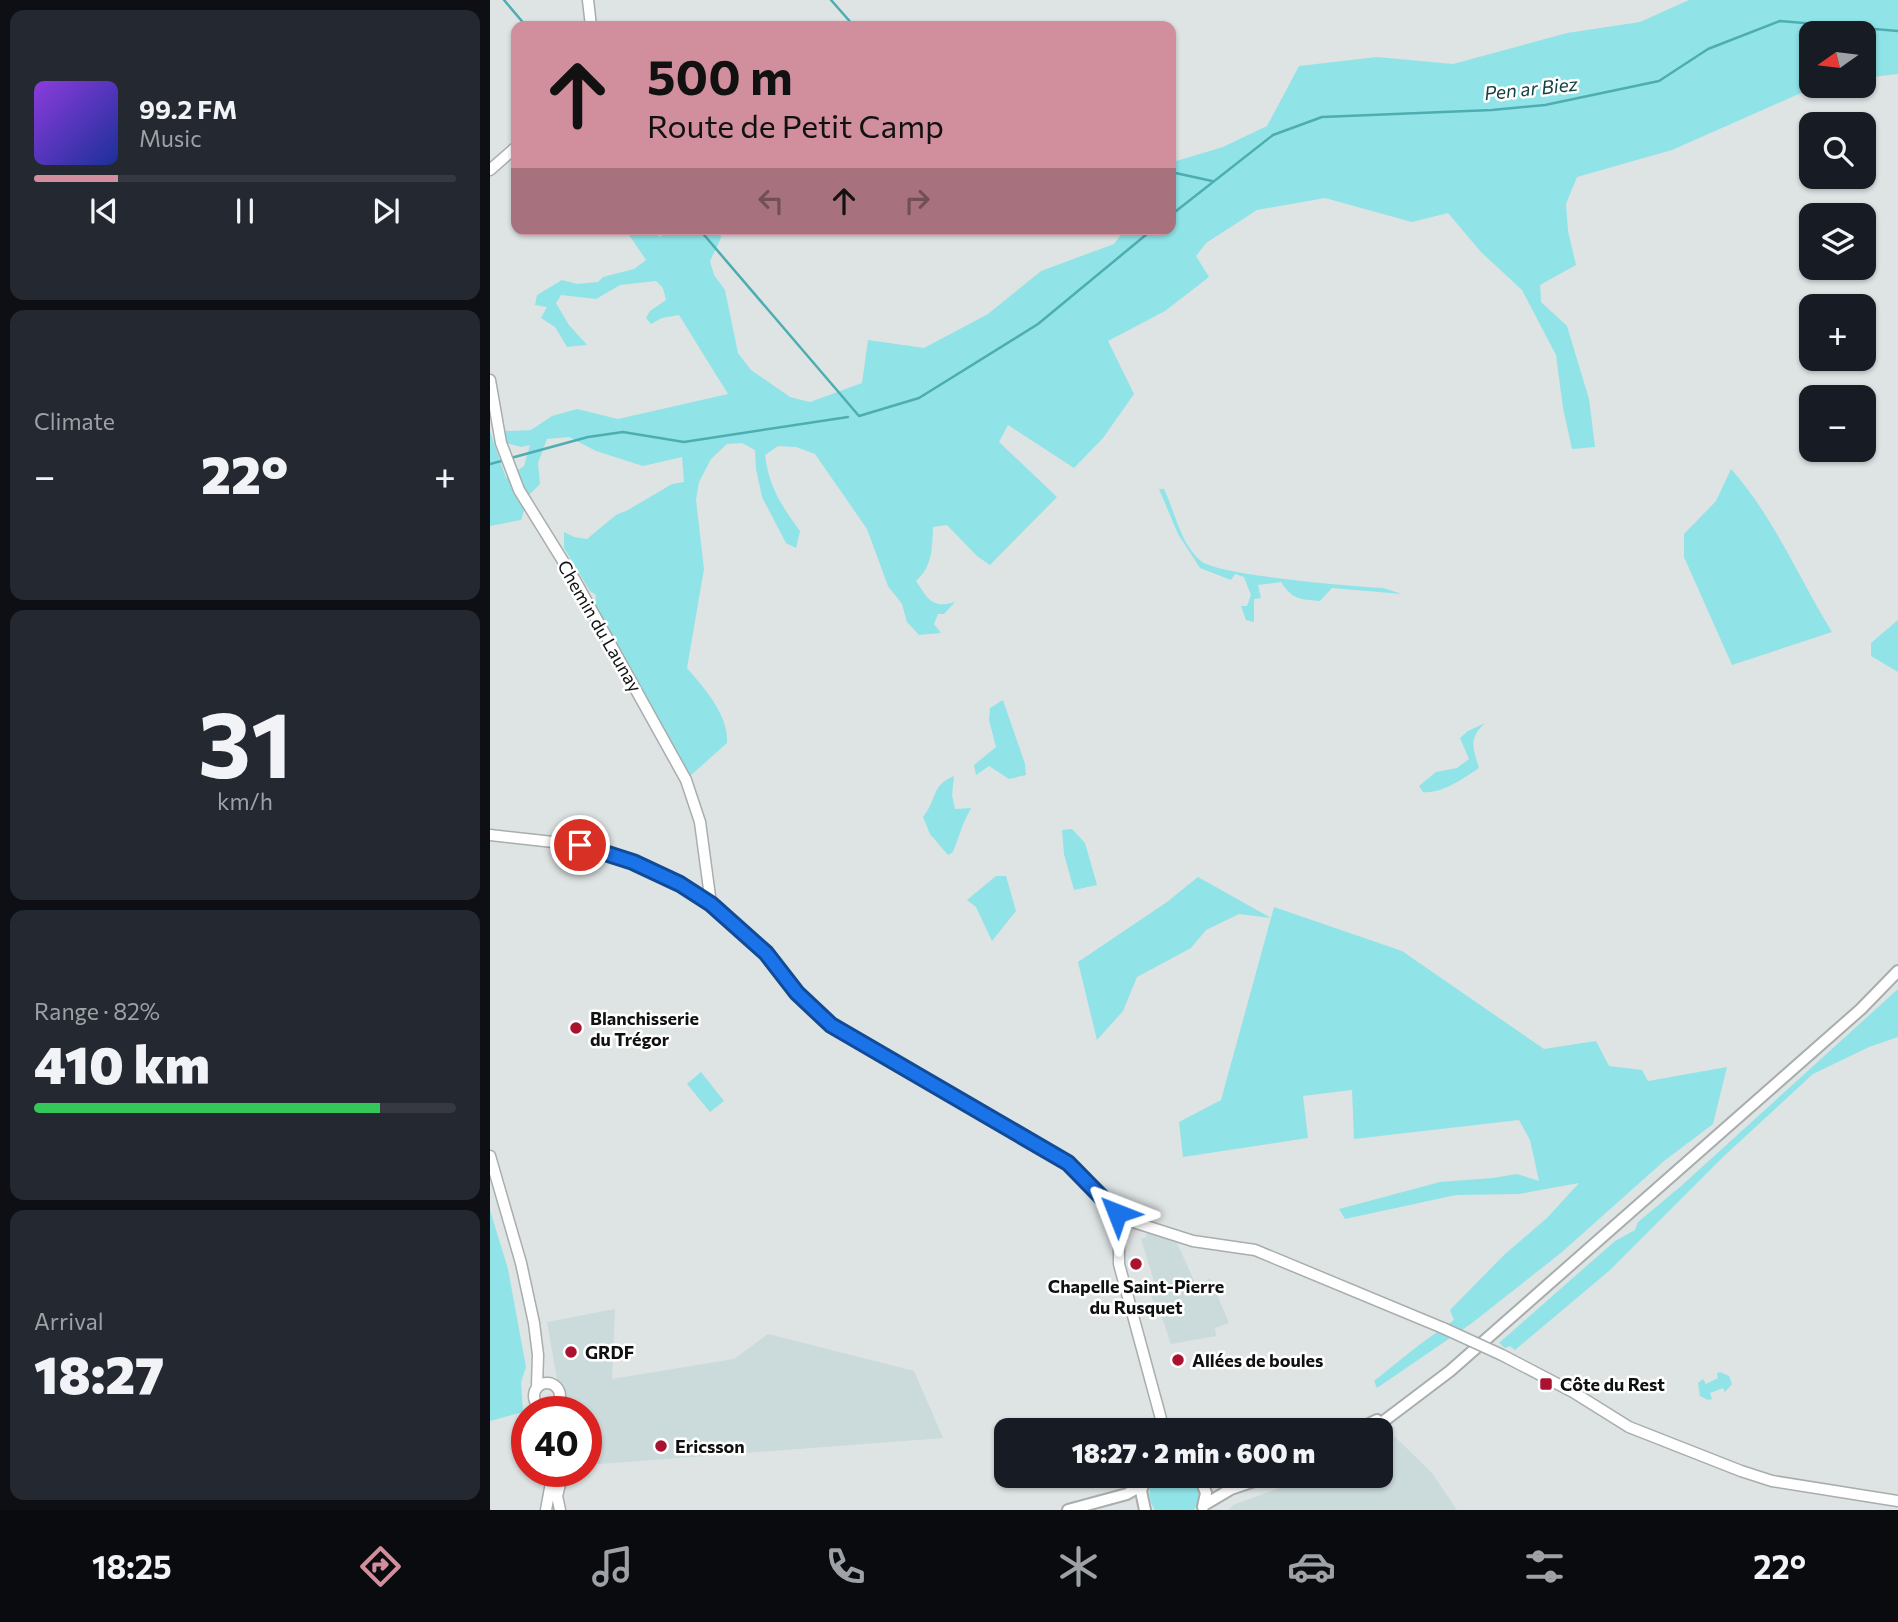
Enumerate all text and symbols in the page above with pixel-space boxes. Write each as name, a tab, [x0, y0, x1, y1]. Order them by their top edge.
north arrow	[1799, 21, 1876, 98]
map controls	[1799, 21, 1876, 462]
text: 500 m	[647, 45, 793, 105]
icon: ahead	[532, 49, 623, 140]
water label: Pen ar Biez	[1483, 72, 1579, 104]
text: 99.2 FM	[139, 93, 237, 124]
text: Route de Petit Camp	[647, 105, 944, 145]
button: search	[1799, 112, 1876, 189]
text: Music	[139, 124, 202, 152]
icon: left	[752, 182, 790, 220]
icon: ahead	[825, 182, 863, 220]
icon: right	[898, 182, 936, 220]
icon: previous	[85, 192, 123, 230]
icon: pause	[226, 192, 264, 230]
icon: next	[367, 192, 405, 230]
button: layers	[1799, 203, 1876, 280]
button: +	[1799, 294, 1876, 371]
button: −	[1799, 385, 1876, 462]
text: Climate	[34, 407, 115, 435]
text: 22°	[201, 441, 288, 505]
text: −	[34, 451, 56, 498]
text: +	[434, 451, 456, 498]
street label: Chemin du Launay	[553, 556, 647, 696]
text: 31	[198, 685, 292, 797]
text: km/h	[217, 787, 273, 815]
pin	[550, 815, 610, 875]
icon: arrive	[561, 826, 599, 864]
text: Range · 82%	[34, 997, 160, 1025]
place label: Blanchisserie du Trégor	[590, 1007, 699, 1050]
marker: Blanchisserie du Trégor	[568, 1020, 584, 1036]
text: 410 km	[34, 1031, 210, 1095]
position arrow	[1080, 1176, 1154, 1250]
marker: Chapelle Saint-Pierre du Rusquet	[1128, 1256, 1144, 1272]
place label: Chapelle Saint-Pierre du Rusquet	[1048, 1275, 1224, 1318]
text: Arrival	[34, 1307, 104, 1335]
text: 18:27	[34, 1341, 164, 1405]
place label: GRDF	[585, 1341, 634, 1363]
marker: GRDF	[563, 1344, 579, 1360]
place label: Allées de boules	[1192, 1349, 1323, 1371]
marker: Allées de boules	[1170, 1352, 1186, 1368]
place label: Côte du Rest	[1560, 1373, 1665, 1395]
marker: Côte du Rest	[1538, 1376, 1554, 1392]
speed limit sign: 40	[511, 1396, 602, 1487]
place label: Ericsson	[675, 1435, 745, 1457]
text: 18:27 · 2 min · 600 m	[1072, 1437, 1315, 1468]
marker: Ericsson	[653, 1438, 669, 1454]
icon: directions	[356, 1542, 405, 1591]
icon: music	[588, 1542, 637, 1591]
icon: phone	[821, 1542, 870, 1591]
icon: climate	[1054, 1542, 1103, 1591]
icon: car	[1287, 1542, 1336, 1591]
icon: filters	[1520, 1542, 1569, 1591]
text: 18:25	[92, 1546, 172, 1586]
text: 22°	[1753, 1546, 1806, 1586]

